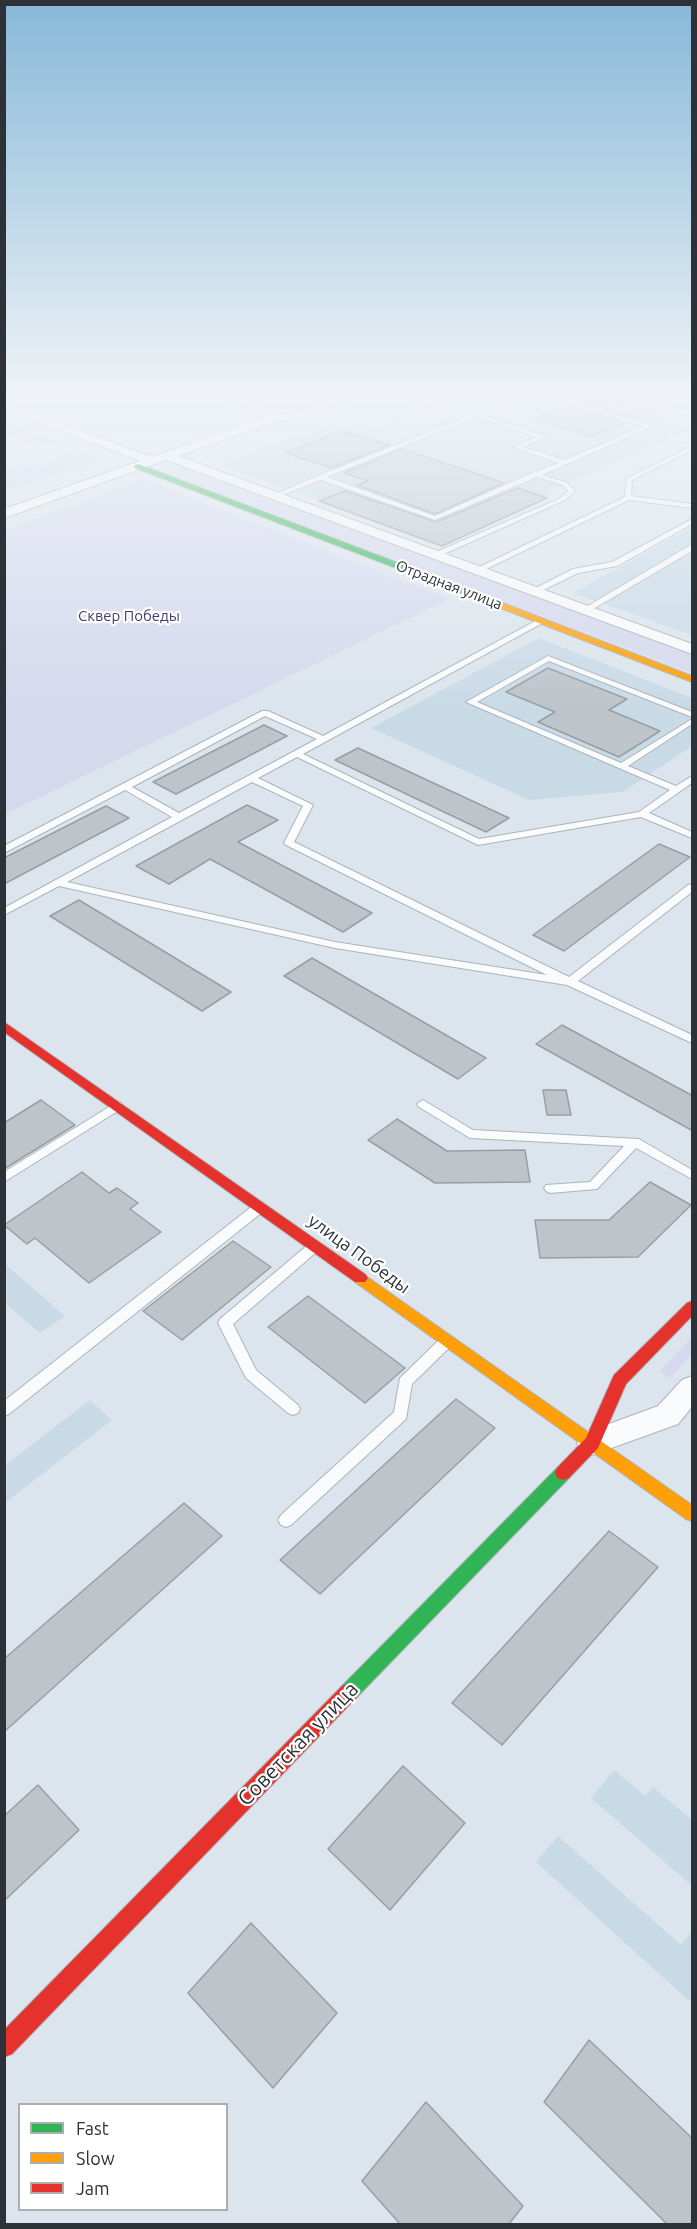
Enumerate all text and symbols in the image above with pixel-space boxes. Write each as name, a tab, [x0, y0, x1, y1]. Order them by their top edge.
street label: Отрадная улица	[393, 556, 505, 614]
park label: Сквер Победы	[78, 607, 180, 625]
street label: улица Победы	[304, 1210, 414, 1298]
street label: Советская улица	[232, 1677, 364, 1811]
legend	[18, 2103, 228, 2211]
text: Fast	[76, 2118, 109, 2138]
text: Slow	[76, 2148, 115, 2168]
text: Jam	[76, 2178, 110, 2198]

